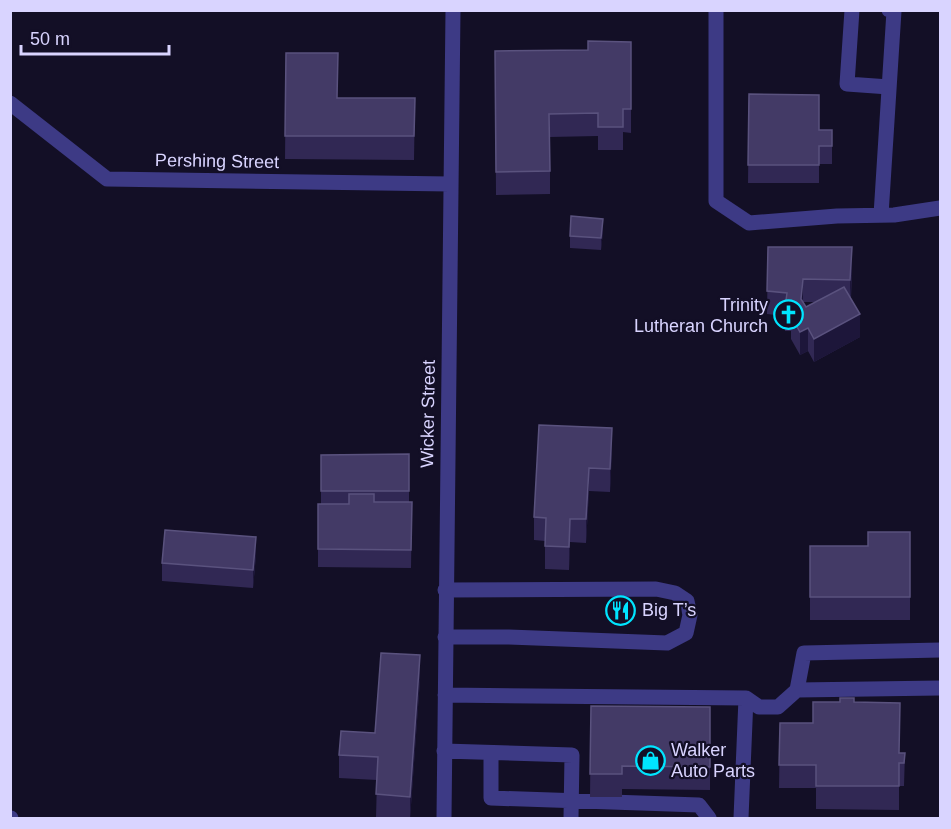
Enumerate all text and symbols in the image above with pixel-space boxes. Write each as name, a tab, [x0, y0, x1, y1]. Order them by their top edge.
scale bar	[21, 18, 170, 56]
text: 50 m	[30, 29, 70, 49]
street label: Pershing Street	[155, 150, 279, 172]
place label: Trinity Lutheran Church	[634, 295, 768, 336]
church icon: Trinity Lutheran Church	[773, 299, 805, 331]
street label: Wicker Street	[417, 360, 439, 468]
restaurant icon: Big T’s	[605, 594, 637, 626]
place label: Big T’s	[642, 600, 696, 620]
place label: Walker Auto Parts	[671, 740, 755, 781]
shop icon: Walker Auto Parts	[634, 744, 666, 776]

